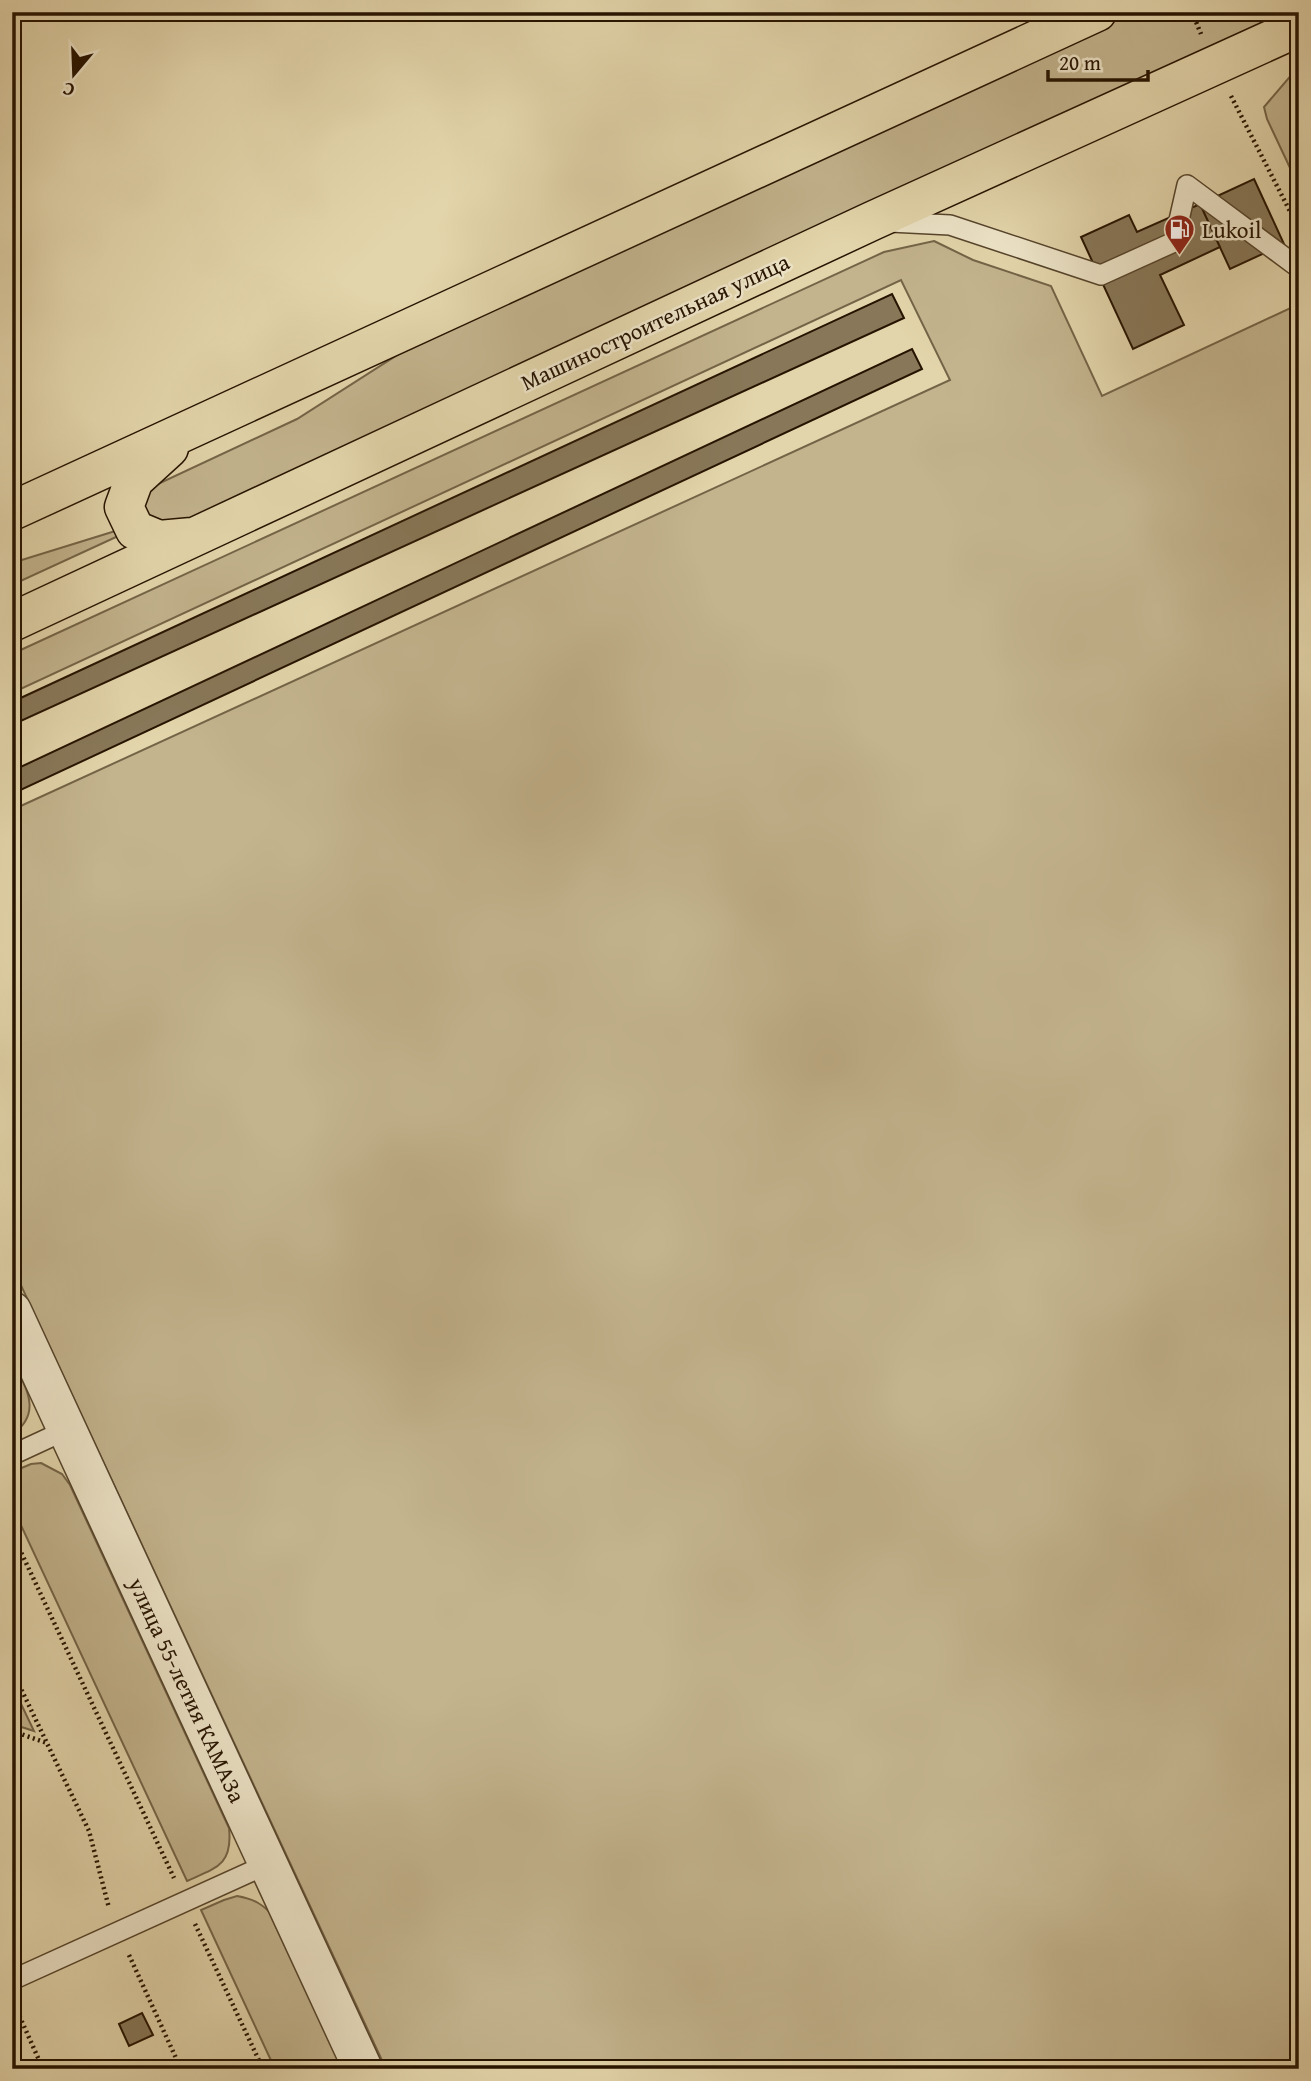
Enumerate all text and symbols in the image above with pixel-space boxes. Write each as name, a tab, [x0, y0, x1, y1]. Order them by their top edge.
north arrow	[38, 38, 108, 108]
scale bar	[1048, 38, 1148, 82]
text: 20 m	[1059, 47, 1101, 78]
text: С	[59, 75, 78, 105]
fuel station icon: Lukoil	[1162, 213, 1196, 257]
place label: Lukoil	[1202, 213, 1262, 246]
street label: Машиностроительная улица	[515, 245, 794, 398]
street label: улица 55-летия КАМАЗа	[120, 1571, 254, 1808]

